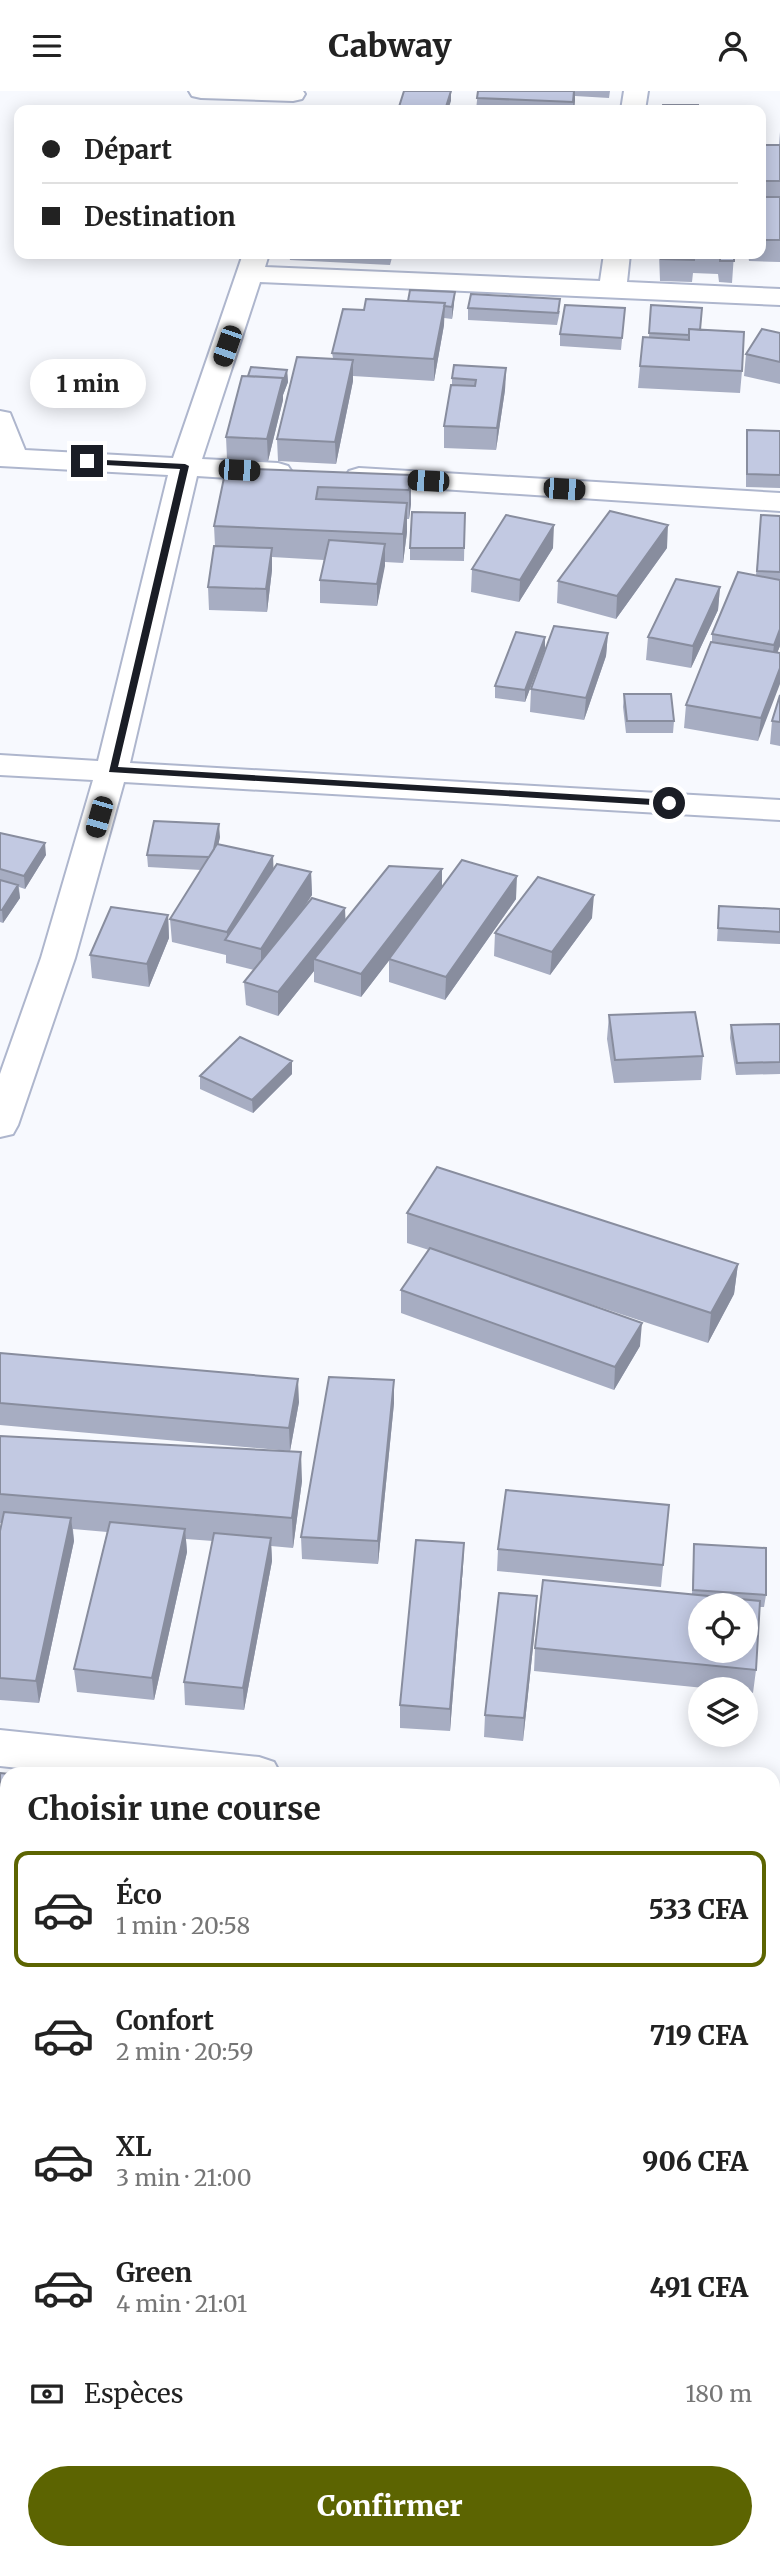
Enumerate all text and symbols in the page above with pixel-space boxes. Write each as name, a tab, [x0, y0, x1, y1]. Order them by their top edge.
text: Cabway	[328, 26, 452, 66]
icon: menu	[28, 27, 66, 65]
icon: person	[714, 27, 752, 65]
text: Départ	[84, 133, 172, 166]
text: Destination	[84, 200, 236, 233]
car	[211, 323, 244, 369]
callout: 1 min	[29, 359, 145, 409]
text: 1 min	[56, 369, 120, 398]
route end	[71, 445, 103, 477]
car	[218, 458, 261, 482]
car	[407, 469, 450, 493]
car	[543, 477, 586, 501]
route start	[653, 787, 685, 819]
car	[84, 794, 115, 840]
map controls	[688, 1593, 758, 1747]
button: locate	[688, 1593, 758, 1663]
button: layers	[688, 1677, 758, 1747]
text: Choisir une course	[28, 1789, 321, 1829]
icon: car	[32, 1878, 95, 1941]
text: Éco	[116, 1878, 162, 1911]
text: 533 CFA	[649, 1893, 748, 1926]
text: 1 min · 20:58	[116, 1911, 250, 1940]
icon: car	[32, 2004, 95, 2067]
text: Confort	[116, 2004, 214, 2037]
text: 719 CFA	[650, 2019, 748, 2052]
text: 2 min · 20:59	[116, 2037, 253, 2066]
icon: car	[32, 2130, 95, 2193]
text: XL	[116, 2130, 152, 2163]
text: 906 CFA	[642, 2145, 748, 2178]
text: 3 min · 21:00	[116, 2163, 252, 2192]
icon: car	[32, 2256, 95, 2319]
text: Green	[116, 2256, 192, 2289]
text: 491 CFA	[649, 2271, 748, 2304]
text: 4 min · 21:01	[116, 2289, 247, 2318]
icon: cash	[28, 2375, 66, 2413]
text: Espèces	[84, 2377, 184, 2410]
text: 180 m	[686, 2379, 752, 2408]
button: Confirmer	[28, 2466, 752, 2546]

